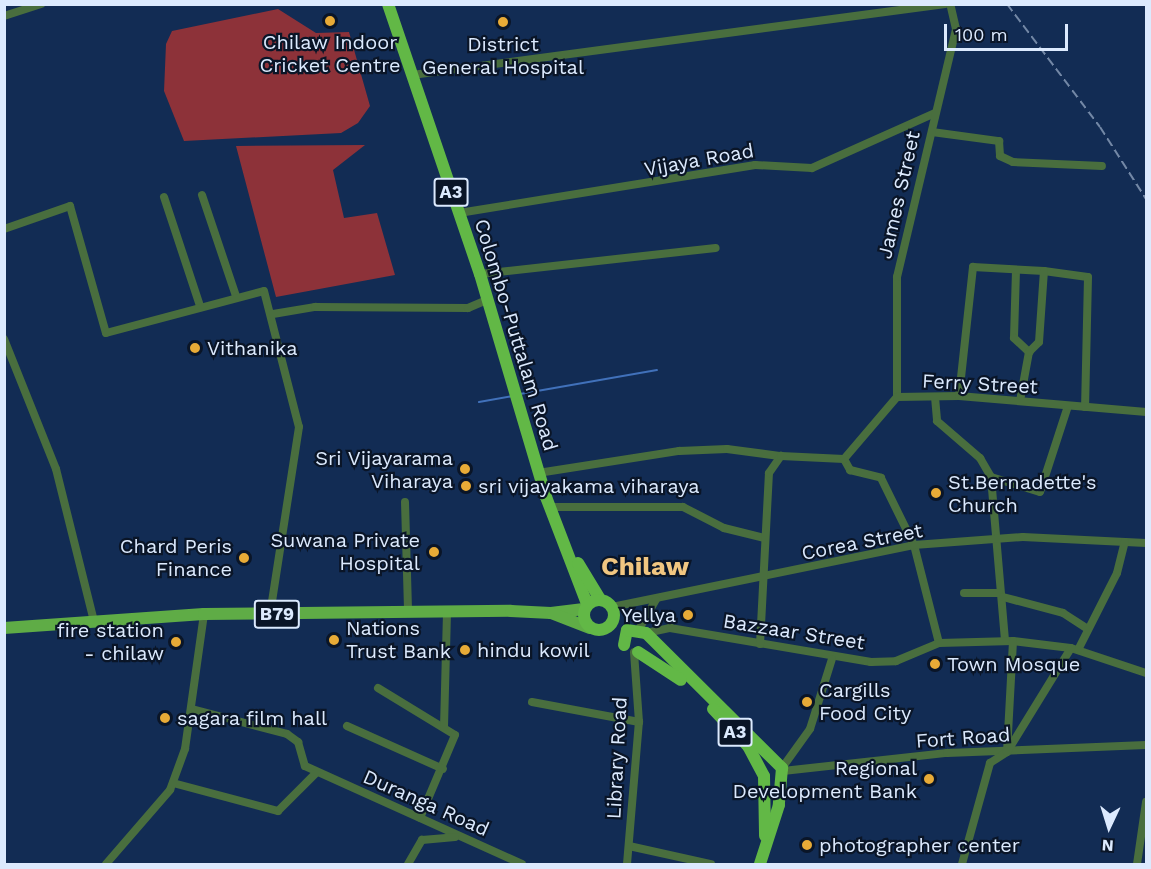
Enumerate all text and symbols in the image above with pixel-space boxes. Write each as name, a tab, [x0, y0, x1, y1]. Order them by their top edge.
scale bar	[947, 12, 1072, 50]
marker: District General Hospital	[494, 13, 512, 31]
marker: Chilaw Indoor Cricket Centre	[323, 14, 337, 28]
text: 100 m	[955, 24, 1008, 45]
place label: Chilaw Indoor Cricket Centre	[259, 30, 401, 77]
place label: District General Hospital	[422, 33, 584, 80]
street label: James Street	[873, 129, 925, 261]
street label: Vijaya Road	[642, 139, 756, 181]
road number: A3	[433, 177, 469, 207]
street label: Colombo-Puttalam Road	[469, 216, 563, 454]
place label: Vithanika	[207, 336, 298, 360]
marker: Vithanika	[188, 341, 202, 355]
street label: Ferry Street	[921, 369, 1039, 399]
place label: Sri Vijayarama Viharaya	[315, 446, 453, 493]
marker: Sri Vijayarama Viharaya	[458, 462, 472, 476]
place label: St.Bernadette's Church	[948, 470, 1096, 517]
place label: sri vijayakama viharaya	[478, 474, 701, 498]
marker: sri vijayakama viharaya	[459, 479, 473, 493]
marker: St.Bernadette's Church	[929, 486, 943, 500]
street label: Corea Street	[799, 518, 925, 566]
place label: Suwana Private Hospital	[270, 528, 420, 575]
place label: Chard Peris Finance	[120, 534, 232, 581]
marker: Suwana Private Hospital	[425, 543, 443, 561]
marker: Chard Peris Finance	[237, 551, 251, 565]
district label: Chilaw	[601, 551, 689, 583]
road number: B79	[253, 599, 301, 629]
place label: Yellya	[621, 603, 676, 627]
marker: Yellya	[681, 608, 695, 622]
street label: Bazzaar Street	[721, 609, 867, 655]
place label: Nations Trust Bank	[346, 616, 451, 663]
place label: fire station - chilaw	[57, 618, 164, 665]
marker: Nations Trust Bank	[327, 633, 341, 647]
marker: fire station - chilaw	[169, 635, 183, 649]
place label: hindu kowil	[477, 638, 590, 662]
marker: hindu kowil	[458, 643, 472, 657]
place label: Town Mosque	[947, 652, 1080, 676]
marker: Town Mosque	[928, 657, 942, 671]
place label: Cargills Food City	[819, 678, 911, 725]
marker: Cargills Food City	[800, 695, 814, 709]
street label: Library Road	[602, 696, 632, 820]
place label: sagara film hall	[177, 706, 328, 730]
marker: sagara film hall	[158, 711, 172, 725]
road number: A3	[717, 717, 753, 747]
street label: Fort Road	[915, 723, 1011, 753]
place label: Regional Development Bank	[733, 756, 917, 803]
street label: Duranga Road	[359, 764, 493, 842]
marker: Regional Development Bank	[922, 772, 936, 786]
north arrow	[1079, 797, 1139, 857]
place label: photographer center	[819, 833, 1020, 857]
text: N	[1101, 836, 1114, 855]
marker: photographer center	[800, 838, 814, 852]

